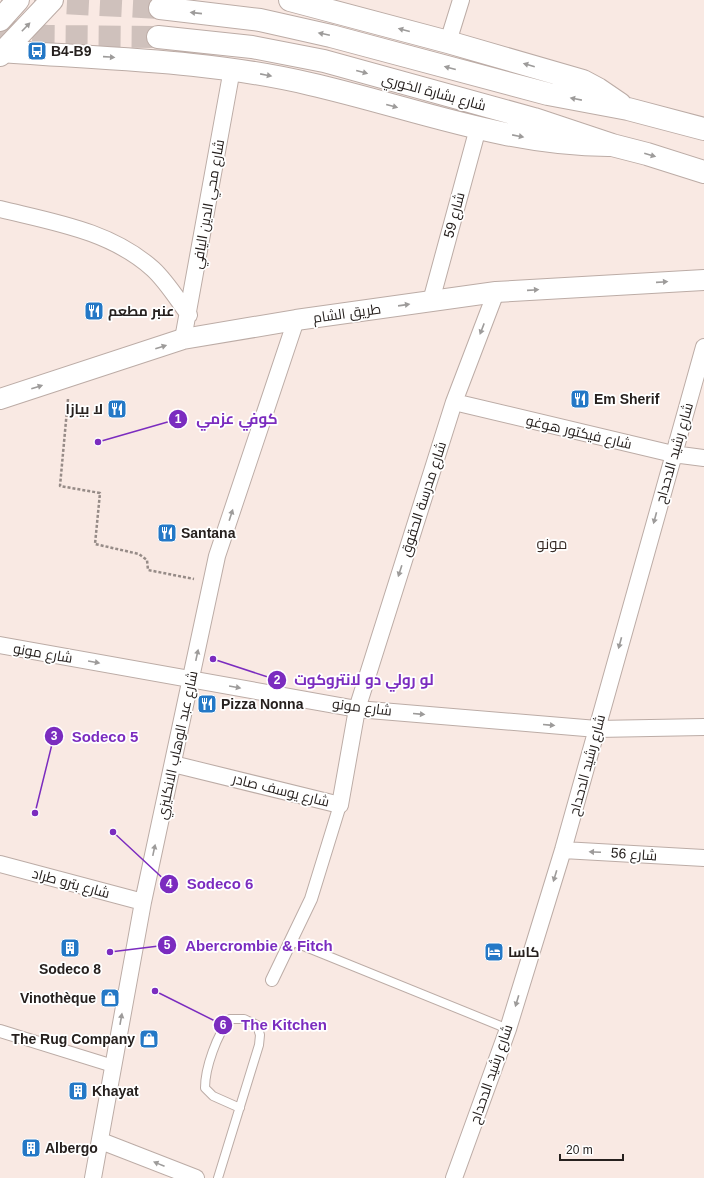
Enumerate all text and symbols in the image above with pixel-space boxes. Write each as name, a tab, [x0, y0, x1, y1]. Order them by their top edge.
one-way arrow	[190, 9, 202, 16]
one-way arrow	[21, 22, 31, 32]
one-way arrow	[398, 27, 410, 33]
one-way arrow	[318, 31, 330, 37]
bus stop icon: B4-B9	[26, 40, 48, 62]
place label: B4-B9	[51, 43, 92, 59]
one-way arrow	[103, 54, 115, 61]
one-way arrow	[523, 62, 536, 68]
one-way arrow	[444, 64, 456, 70]
one-way arrow	[356, 69, 368, 75]
street label: شارع بشارة الخوري	[379, 70, 488, 117]
one-way arrow	[260, 73, 272, 79]
one-way arrow	[570, 96, 582, 102]
one-way arrow	[386, 103, 398, 109]
one-way arrow	[512, 133, 524, 139]
street label: شارع محي الدين اليافي	[189, 138, 231, 271]
one-way arrow	[644, 152, 656, 158]
street label: شارع 59	[440, 190, 469, 240]
one-way arrow	[656, 279, 668, 286]
one-way arrow	[527, 287, 539, 294]
restaurant icon: عنبر مطعم	[83, 300, 105, 322]
street label: طريق الشام	[312, 300, 382, 328]
one-way arrow	[398, 302, 410, 308]
place label: عنبر مطعم	[108, 303, 174, 321]
one-way arrow	[479, 323, 485, 335]
one-way arrow	[155, 344, 167, 350]
one-way arrow	[31, 384, 43, 390]
restaurant icon: Em Sherif	[569, 388, 591, 410]
place label: Em Sherif	[594, 391, 660, 407]
restaurant icon: لا بيازا	[106, 398, 128, 420]
place label: لا بيازا	[66, 401, 103, 418]
street label: شارع رشيد الدحداح	[652, 401, 697, 505]
callout: كوفي عزمي	[168, 406, 286, 433]
text: كوفي عزمي	[196, 410, 278, 431]
text: 1	[175, 412, 182, 426]
street label: شارع فيكتور هوغو	[524, 412, 634, 453]
street label: شارع مدرسة الحقوق	[397, 440, 450, 559]
one-way arrow	[228, 509, 234, 521]
one-way arrow	[652, 512, 658, 524]
restaurant icon: Santana	[156, 522, 178, 544]
place label: Santana	[181, 525, 236, 541]
district label: مونو	[537, 535, 567, 553]
one-way arrow	[397, 566, 403, 578]
one-way arrow	[617, 638, 623, 650]
street label: شارع مونو	[12, 640, 74, 667]
one-way arrow	[194, 649, 200, 661]
one-way arrow	[87, 659, 100, 665]
callout: لو رولي دو لانتروكوت	[267, 667, 442, 694]
street label: شارع عبد الوهاب الانكليزي	[153, 669, 205, 822]
text: لو رولي دو لانتروكوت	[294, 671, 434, 692]
text: 2	[274, 673, 281, 687]
one-way arrow	[229, 684, 241, 690]
restaurant icon: Pizza Nonna	[196, 693, 218, 715]
street label: شارع مونو	[331, 695, 393, 720]
place label: Pizza Nonna	[221, 696, 304, 712]
one-way arrow	[413, 710, 425, 717]
street label: شارع رشيد الدحداح	[566, 713, 609, 818]
one-way arrow	[543, 721, 555, 728]
callout: Sodeco 5	[44, 723, 146, 750]
text: Sodeco 5	[72, 728, 138, 745]
text: 3	[51, 729, 58, 743]
street label: شارع يوسف صادر	[230, 770, 331, 811]
one-way arrow	[151, 844, 157, 857]
street label: شارع 56	[610, 844, 658, 865]
one-way arrow	[589, 848, 601, 855]
street label: شارع بترو طراد	[30, 865, 112, 902]
callout: Sodeco 6	[159, 870, 262, 897]
one-way arrow	[552, 871, 558, 883]
text: Sodeco 6	[187, 875, 253, 892]
text: 4	[166, 877, 173, 891]
callout: Abercrombie & Fitch	[157, 932, 341, 959]
building icon: Sodeco 8	[59, 937, 81, 959]
text: Abercrombie & Fitch	[185, 937, 333, 954]
text: 5	[164, 938, 171, 952]
hotel icon: كاسا	[483, 941, 505, 963]
place label: كاسا	[508, 944, 539, 960]
place label: Sodeco 8	[39, 961, 101, 977]
shop icon: Vinothèque	[99, 987, 121, 1009]
place label: Vinothèque	[20, 990, 96, 1006]
one-way arrow	[514, 995, 520, 1007]
callout: The Kitchen	[213, 1011, 335, 1038]
one-way arrow	[119, 1013, 125, 1025]
text: The Kitchen	[241, 1016, 327, 1033]
text: 6	[220, 1018, 227, 1032]
street label: شارع رشيد الدحداح	[467, 1022, 516, 1126]
shop icon: The Rug Company	[138, 1028, 160, 1050]
place label: The Rug Company	[11, 1031, 135, 1047]
building icon: Khayat	[67, 1080, 89, 1102]
place label: Khayat	[92, 1083, 139, 1099]
scale bar	[560, 1136, 623, 1162]
building icon: Albergo	[20, 1137, 42, 1159]
place label: Albergo	[45, 1140, 98, 1156]
text: 20 m	[566, 1143, 593, 1157]
one-way arrow	[153, 1160, 165, 1166]

